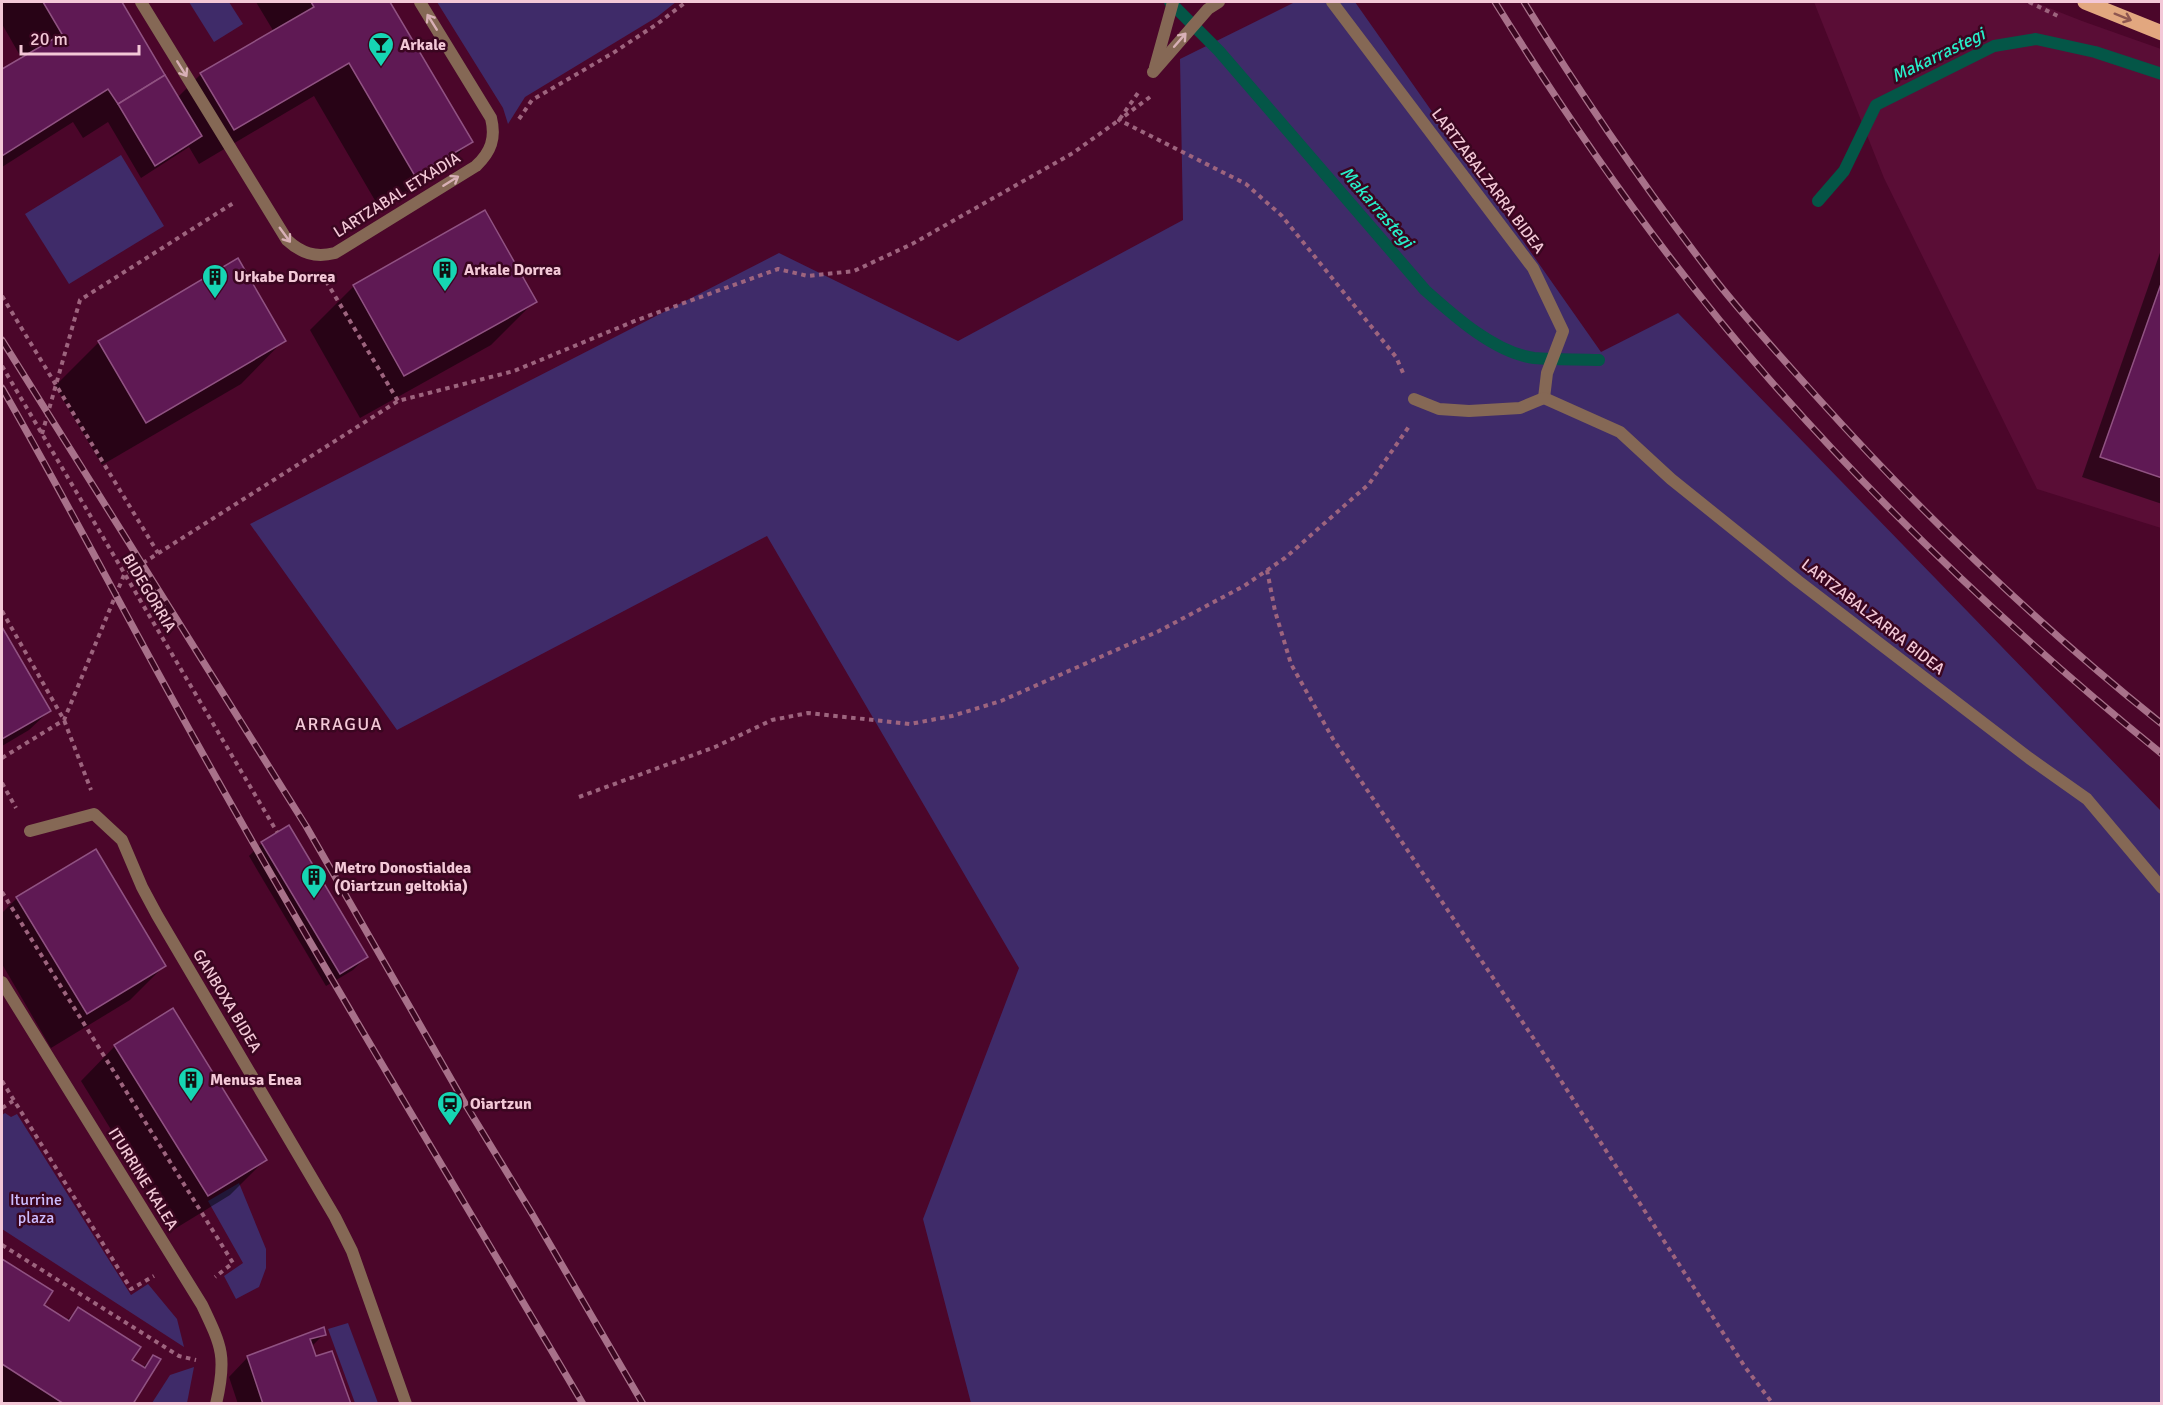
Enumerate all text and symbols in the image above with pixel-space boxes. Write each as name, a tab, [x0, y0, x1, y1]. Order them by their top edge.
one-way arrow	[2113, 12, 2132, 23]
one-way arrow	[426, 14, 438, 31]
scale bar	[21, 18, 140, 56]
water label: Makarrastegi	[1888, 22, 1990, 87]
text: 20 m	[30, 28, 68, 50]
bar icon: Arkale	[366, 30, 396, 68]
one-way arrow	[1173, 33, 1187, 48]
place label: Arkale	[400, 35, 446, 55]
one-way arrow	[177, 60, 189, 77]
street label: LARTZABALZARRA BIDEA	[1427, 104, 1549, 258]
street label: LARTZABAL ETXADIA	[330, 148, 464, 242]
water label: Makarrastegi	[1335, 162, 1420, 254]
one-way arrow	[442, 174, 459, 186]
one-way arrow	[279, 227, 291, 243]
building icon: Arkale Dorrea	[430, 255, 460, 293]
place label: Arkale Dorrea	[464, 260, 561, 280]
building icon: Urkabe Dorrea	[200, 262, 230, 300]
place label: Urkabe Dorrea	[234, 267, 335, 287]
street label: BIDEGORRIA	[118, 550, 180, 636]
street label: LARTZABALZARRA BIDEA	[1797, 555, 1949, 679]
district label: ARRAGUA	[295, 713, 383, 735]
place label: Metro Donostialdea (Oiartzun geltokia)	[334, 858, 471, 896]
building icon: Metro Donostialdea (Oiartzun geltokia)	[299, 862, 329, 900]
street label: GANBOXA BIDEA	[188, 946, 266, 1056]
building icon: Menusa Enea	[176, 1065, 206, 1103]
place label: Menusa Enea	[210, 1070, 302, 1090]
station icon: Oiartzun	[435, 1089, 465, 1127]
place label: Oiartzun	[470, 1094, 532, 1114]
street label: ITURRINE KALEA	[104, 1124, 183, 1234]
park label: Iturrine plaza	[10, 1190, 62, 1228]

